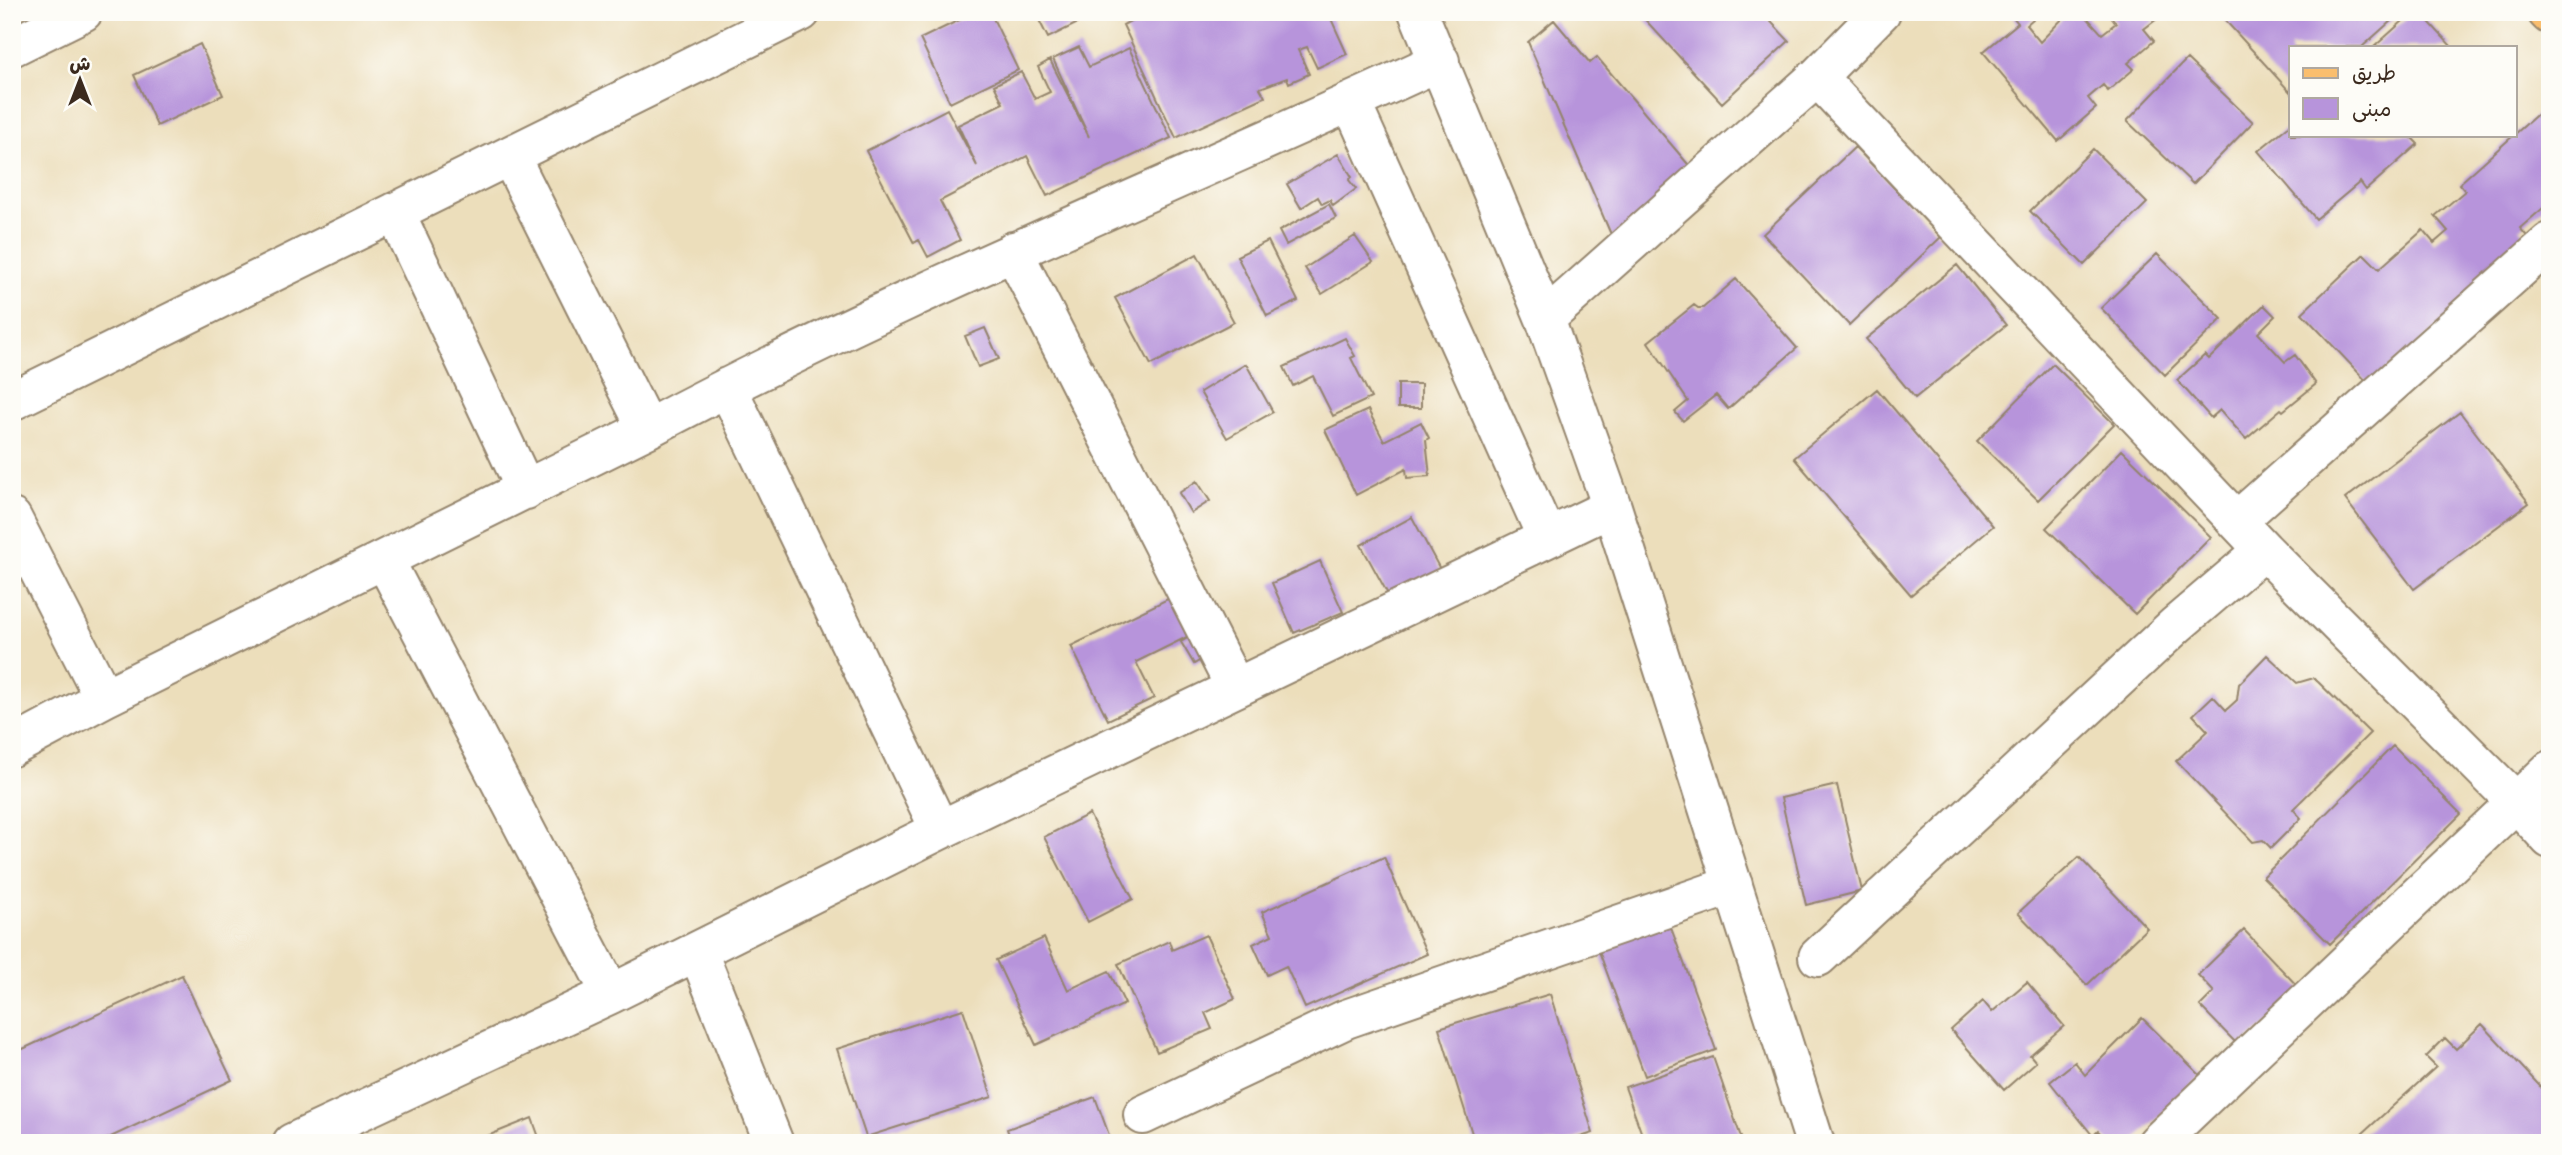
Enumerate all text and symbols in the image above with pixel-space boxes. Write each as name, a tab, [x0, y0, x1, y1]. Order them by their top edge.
north arrow	[46, 46, 116, 116]
legend	[2289, 46, 2516, 136]
text: ش	[70, 48, 91, 76]
text: طريق	[2352, 55, 2396, 87]
text: مبنى	[2352, 91, 2391, 123]

